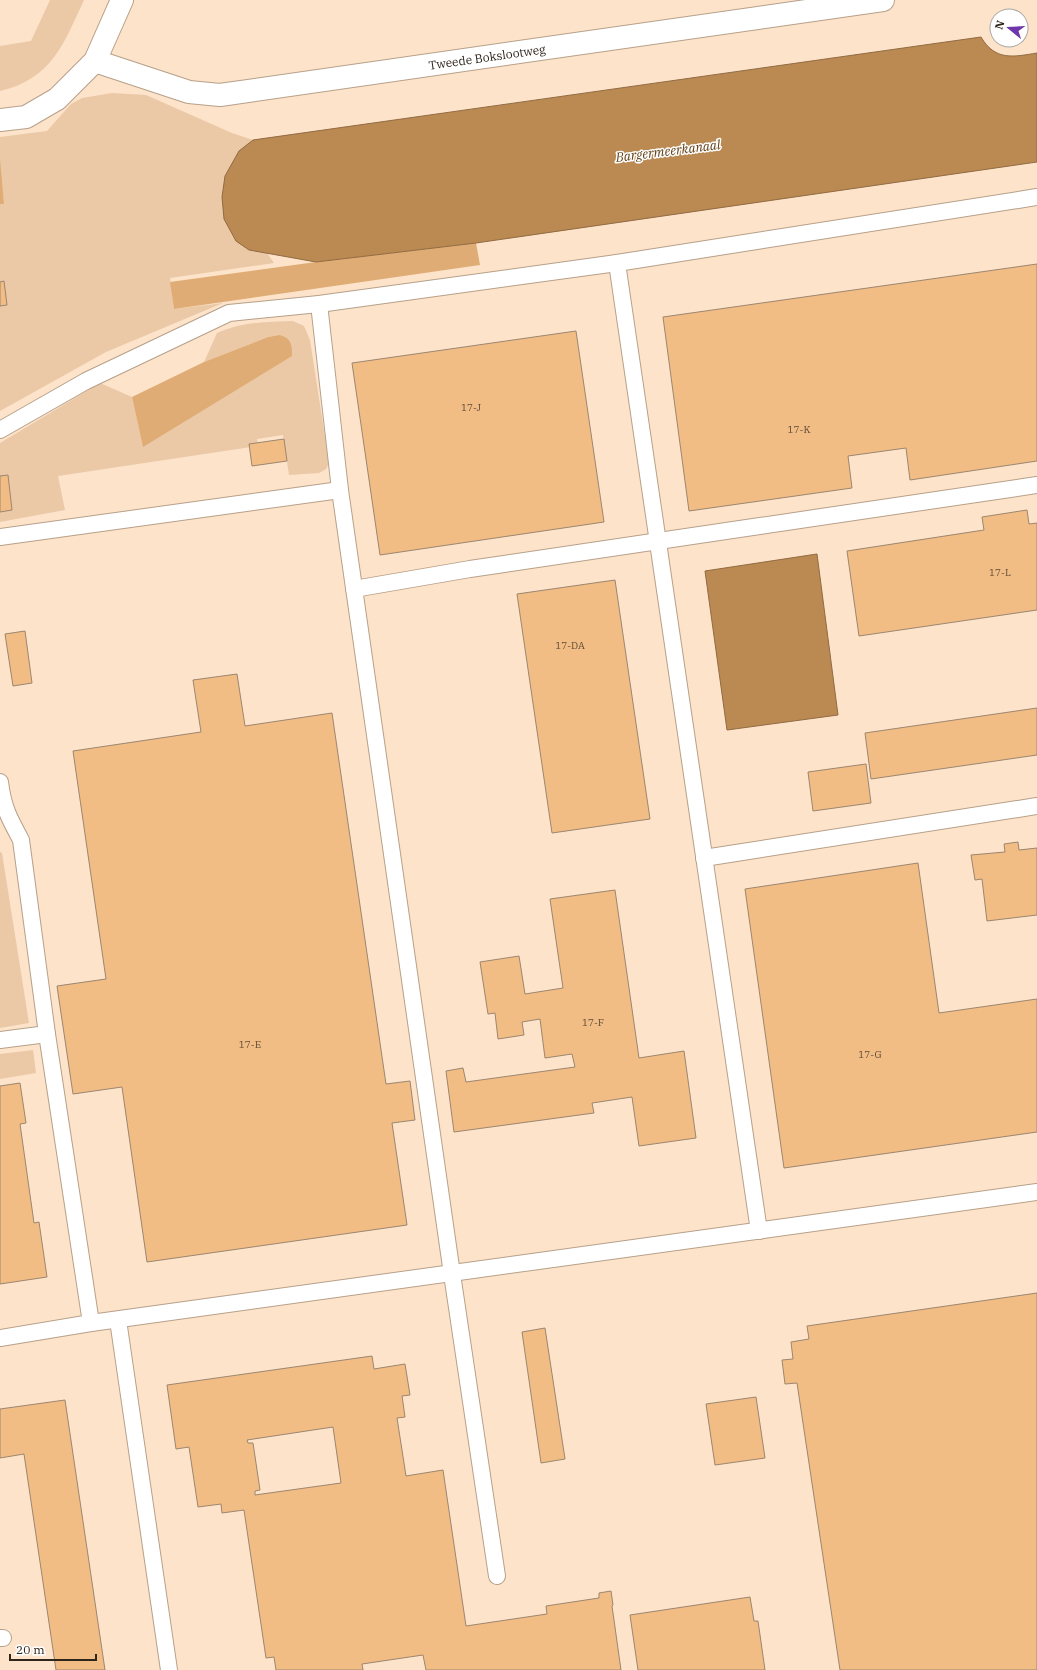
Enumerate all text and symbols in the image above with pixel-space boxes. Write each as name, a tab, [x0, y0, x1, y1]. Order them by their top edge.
north arrow	[989, 8, 1029, 48]
text: N	[991, 18, 1008, 31]
street label: Tweede Bokslootweg	[428, 41, 547, 73]
water label: Bargermeerkanaal	[614, 136, 722, 166]
house number: 17-J	[461, 401, 481, 414]
house number: 17-K	[788, 423, 811, 436]
house number: 17-L	[989, 566, 1011, 579]
house number: 17-DA	[555, 639, 585, 652]
house number: 17-F	[582, 1016, 604, 1029]
house number: 17-E	[239, 1038, 261, 1051]
house number: 17-G	[858, 1048, 882, 1061]
scale bar	[10, 1636, 96, 1662]
text: 20 m	[16, 1642, 45, 1657]

